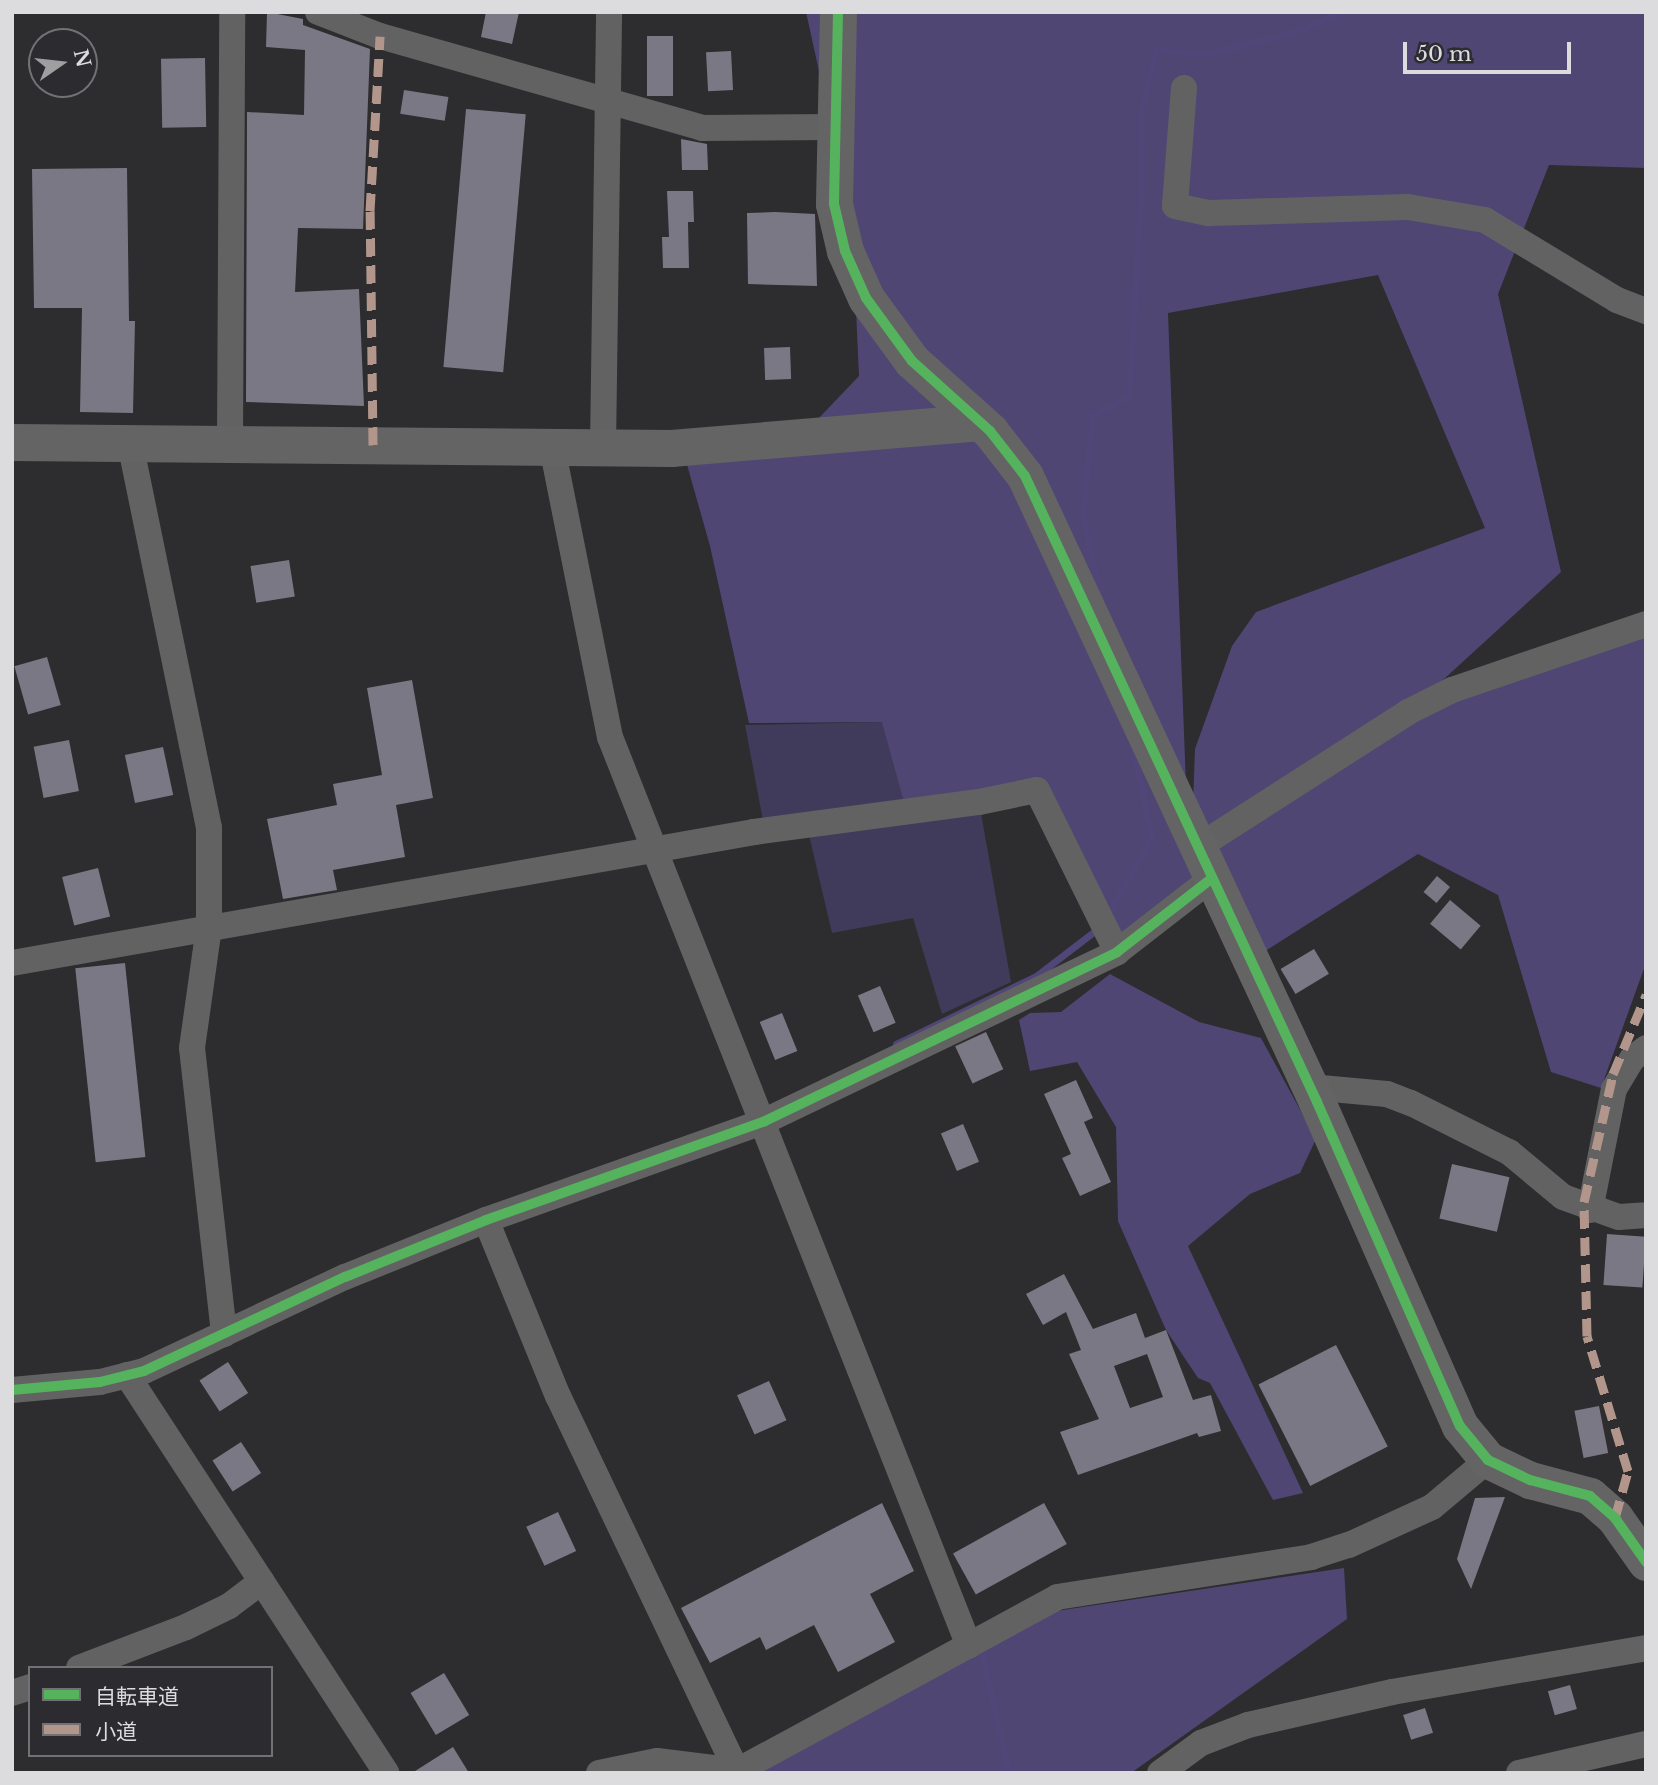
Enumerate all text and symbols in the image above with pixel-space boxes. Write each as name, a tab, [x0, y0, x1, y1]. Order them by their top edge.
north arrow	[28, 28, 98, 98]
scale bar	[1406, 28, 1574, 72]
text: 50 m	[1416, 41, 1471, 67]
text: N	[69, 47, 95, 70]
legend	[28, 1666, 273, 1757]
text: 自転車道	[95, 1684, 179, 1710]
text: 小道	[95, 1719, 137, 1745]

